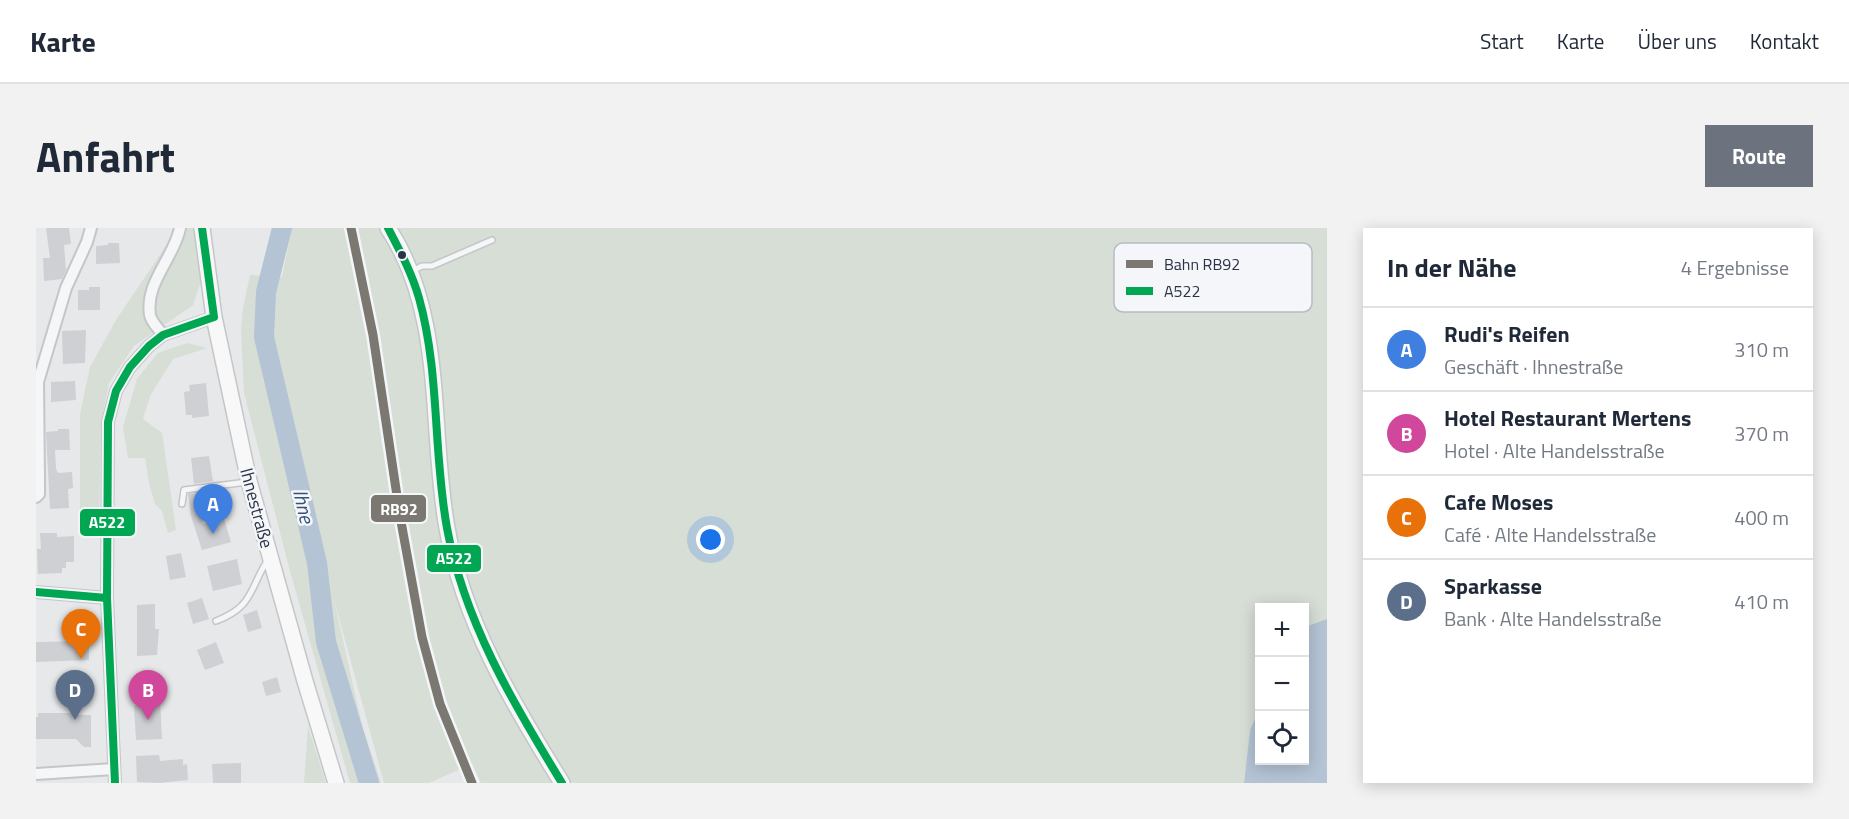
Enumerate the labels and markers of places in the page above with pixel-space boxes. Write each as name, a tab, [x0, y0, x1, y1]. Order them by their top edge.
unlabelled marker	[396, 249, 408, 261]
pin: A	[194, 484, 232, 534]
pin: C	[62, 610, 100, 659]
pin: D	[56, 670, 94, 720]
pin: B	[128, 670, 168, 720]

